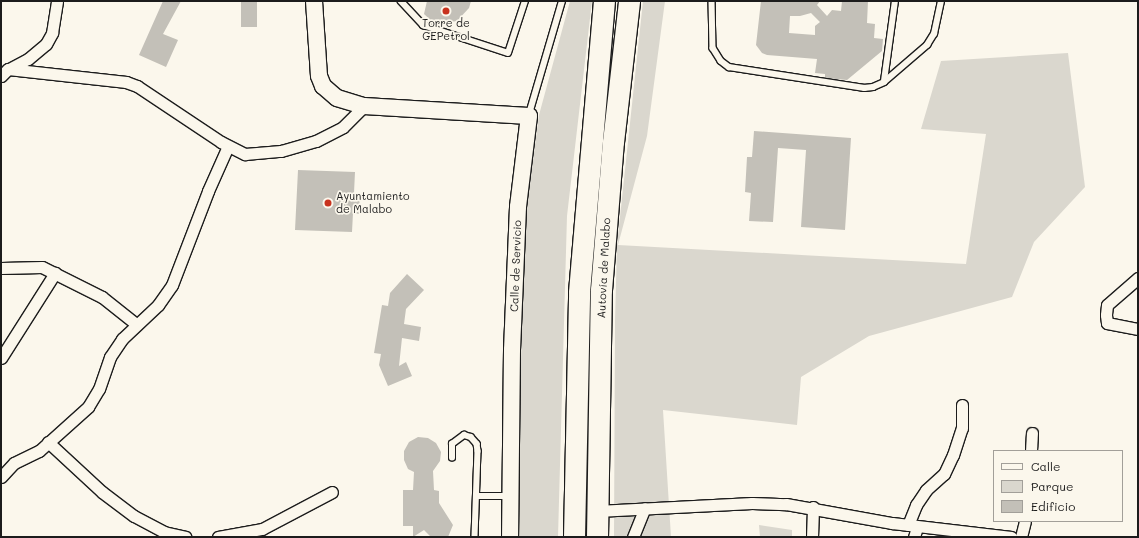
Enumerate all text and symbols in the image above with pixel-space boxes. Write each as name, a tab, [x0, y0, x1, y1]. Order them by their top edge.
marker: Torre de GEPetrol	[441, 6, 451, 16]
place label: Torre de GEPetrol	[422, 17, 470, 43]
place label: Ayuntamiento de Malabo	[336, 190, 410, 216]
marker: Ayuntamiento de Malabo	[323, 198, 333, 208]
street label: Autovía de Malabo	[595, 217, 613, 319]
street label: Calle de Servicio	[508, 220, 524, 312]
legend	[993, 450, 1123, 522]
text: Calle	[1031, 458, 1061, 474]
text: Parque	[1031, 478, 1074, 494]
text: Edificio	[1031, 498, 1075, 514]

